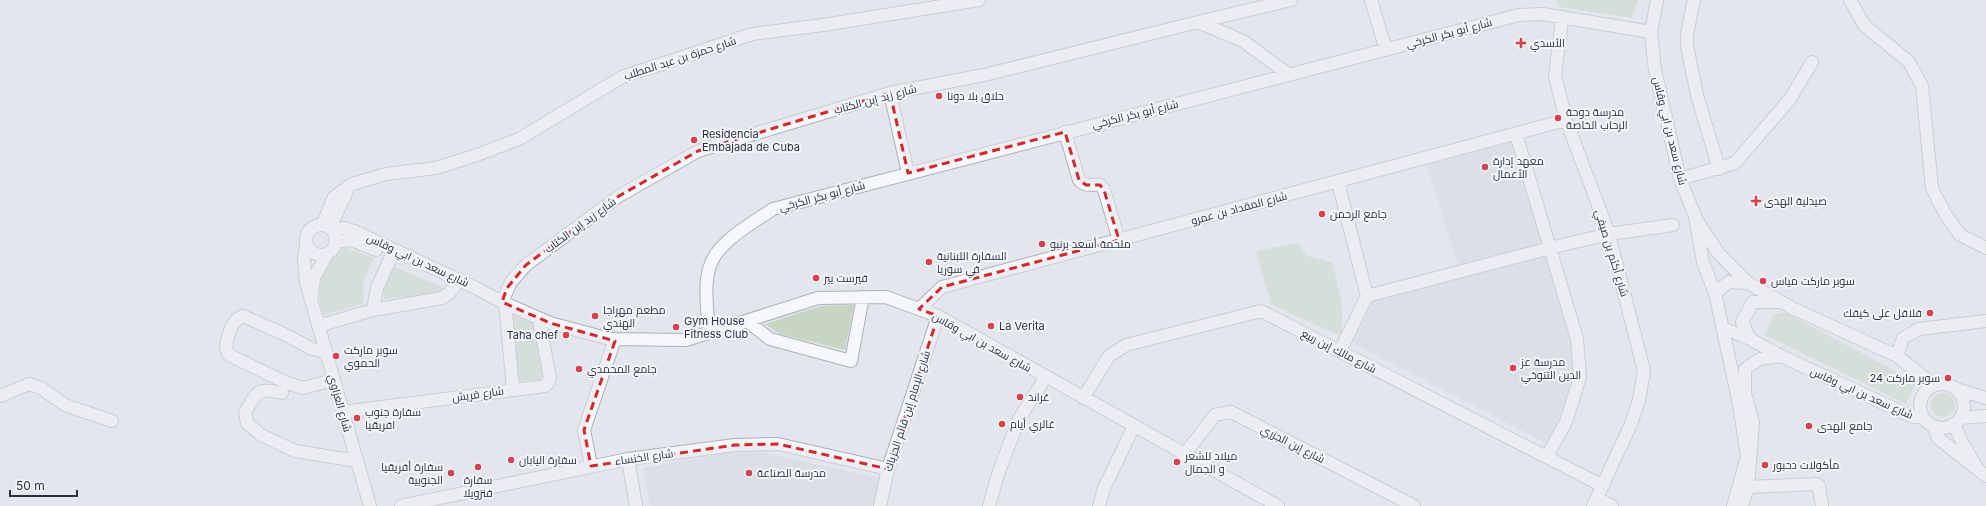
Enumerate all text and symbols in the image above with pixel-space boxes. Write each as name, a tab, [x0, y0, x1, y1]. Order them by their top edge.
street label: شارع أبو بكر الكرخي	[1404, 15, 1494, 53]
street label: شارع حمزة بن عبد المطلب	[622, 33, 738, 84]
place label: الأسدي	[1530, 36, 1565, 52]
marker: الأسدي	[1515, 37, 1527, 49]
street label: شارع سعد بن ابي وقاس	[1648, 75, 1690, 187]
street label: شارع زيد إبن الكتاب	[832, 81, 918, 118]
place label: حلاق بلا دونا	[947, 89, 1004, 103]
marker: حلاق بلا دونا	[934, 91, 944, 101]
street label: شارع أبو بكر الكرخي	[1090, 96, 1180, 133]
place label: مدرسة دوحة الرحاب الخاصة	[1566, 105, 1628, 132]
marker: مدرسة دوحة الرحاب الخاصة	[1553, 113, 1563, 123]
place label: Residencia Embajada de Cuba	[702, 127, 800, 154]
marker: Residencia Embajada de Cuba	[689, 135, 699, 145]
place label: معهد إدارة الأعمال	[1493, 154, 1544, 181]
marker: معهد إدارة الأعمال	[1480, 162, 1490, 172]
street label: شارع أبو بكر الكرخي	[777, 178, 867, 216]
street label: شارع المقداد بن عمرو	[1189, 188, 1289, 229]
street label: شارع زيد إبن الكتاب	[541, 194, 619, 257]
place label: صيدلية الهدى	[1764, 194, 1827, 208]
marker: صيدلية الهدى	[1751, 196, 1761, 206]
place label: جامع الرحمن	[1330, 207, 1387, 222]
street label: شارع أكثم بن صيفي	[1590, 208, 1632, 299]
marker: جامع الرحمن	[1317, 209, 1327, 219]
street label: شارع سعد بن ابي وقاس	[364, 230, 471, 292]
place label: ملحمة أسعد برنبو	[1050, 237, 1131, 251]
marker: ملحمة أسعد برنبو	[1037, 239, 1047, 249]
place label: السفارة اللبنانية في سوريا	[937, 249, 1007, 278]
marker: السفارة اللبنانية في سوريا	[924, 257, 934, 267]
place label: فيرست يير	[823, 271, 868, 285]
marker: فيرست يير	[811, 273, 821, 283]
place label: سوبر ماركت مياس	[1771, 274, 1855, 288]
marker: سوبر ماركت مياس	[1758, 276, 1768, 286]
place label: مطعم مهراجا الهندي	[603, 303, 666, 332]
place label: فلافل على كيفك	[1843, 306, 1922, 320]
marker: فلافل على كيفك	[1925, 308, 1935, 318]
street label: شارع سعد بن ابي وقاس	[929, 309, 1034, 377]
marker: مطعم مهراجا الهندي	[590, 311, 600, 321]
place label: Gym House Fitness Club	[684, 314, 749, 341]
place label: La Verita	[999, 319, 1045, 333]
marker: La Verita	[986, 321, 996, 331]
marker: Gym House Fitness Club	[671, 322, 681, 332]
street label: شارع مالك إبن ربيع	[1299, 326, 1379, 377]
place label: Taha chef	[506, 328, 558, 342]
marker: Taha chef	[561, 330, 571, 340]
place label: سوبر ماركت الحموي	[344, 343, 398, 372]
street label: شارع الإمام إبن قائم الجزياك	[881, 349, 934, 473]
marker: سوبر ماركت الحموي	[331, 351, 341, 361]
place label: مدرسة عز الدين التنوخي	[1520, 355, 1581, 384]
place label: جامع المحمدي	[587, 362, 657, 378]
marker: مدرسة عز الدين التنوخي	[1508, 363, 1518, 373]
marker: جامع المحمدي	[574, 364, 584, 374]
street label: شارع سعد بن ابي وقاس	[1808, 364, 1916, 424]
place label: سوبر ماركت 24	[1869, 371, 1940, 385]
street label: شارع الغزاوي	[323, 372, 355, 434]
marker: سوبر ماركت 24	[1943, 373, 1953, 383]
street label: شارع قريش	[451, 383, 505, 406]
place label: غراند	[1028, 390, 1050, 404]
marker: غراند	[1015, 392, 1025, 402]
place label: سفارة جنوب افريقيا	[365, 405, 421, 432]
marker: سفارة جنوب افريقيا	[352, 413, 362, 423]
place label: غالري أيام	[1010, 417, 1055, 433]
marker: غالري أيام	[997, 419, 1007, 429]
place label: جامع الهدى	[1817, 419, 1872, 434]
marker: جامع الهدى	[1804, 421, 1814, 431]
street label: شارع إبن الجزري	[1258, 422, 1327, 468]
street label: شارع الخنساء	[614, 446, 674, 469]
place label: ميلاد للشعر و الجمال	[1184, 449, 1237, 476]
place label: سفارة اليابان	[519, 453, 577, 467]
marker: سفارة اليابان	[506, 455, 516, 465]
marker: ميلاد للشعر و الجمال	[1172, 457, 1182, 467]
place label: مأكولات دحبور	[1772, 458, 1839, 472]
place label: سفارة أفريقيا الجنوبية	[381, 460, 443, 487]
marker: مأكولات دحبور	[1760, 460, 1770, 470]
marker: سفارة فنزويلا	[473, 462, 483, 472]
place label: مدرسة الصناعة	[757, 466, 826, 480]
marker: سفارة أفريقيا الجنوبية	[446, 468, 456, 478]
marker: مدرسة الصناعة	[744, 468, 754, 478]
scale bar	[10, 472, 77, 498]
place label: سفارة فنزويلا	[463, 473, 493, 500]
text: 50 m	[16, 478, 45, 493]

